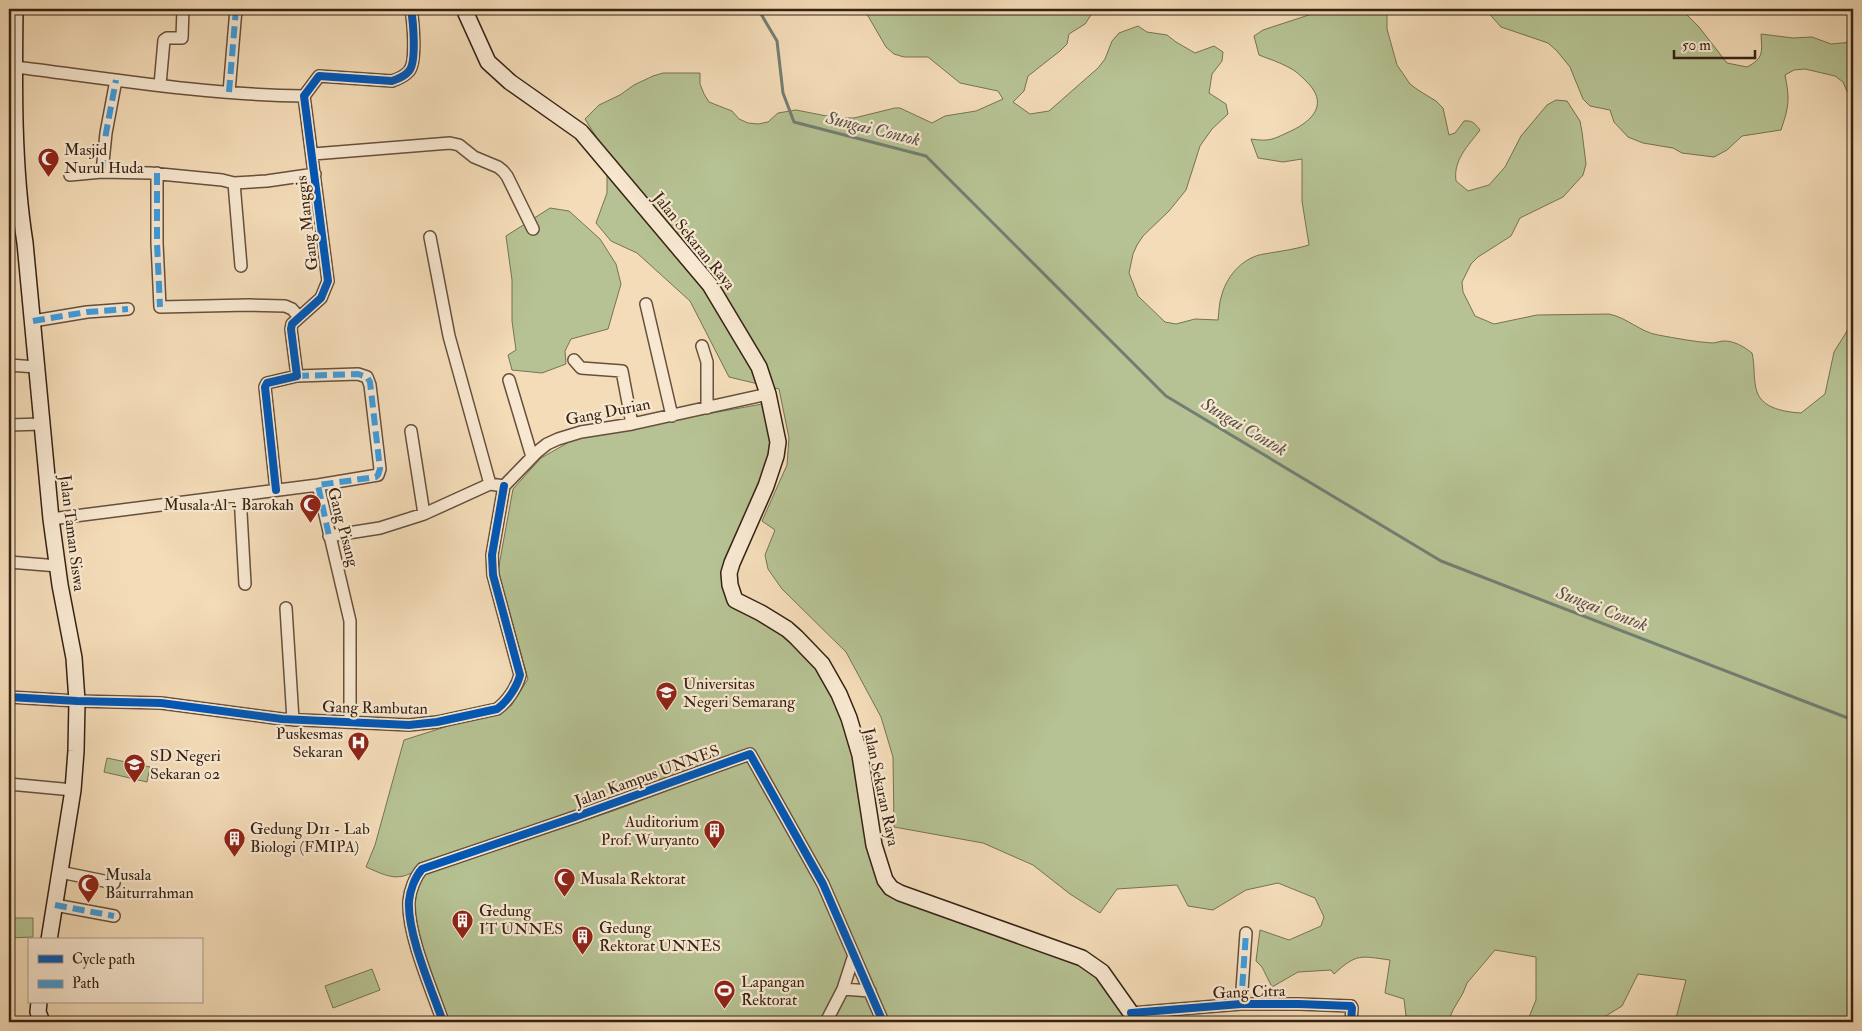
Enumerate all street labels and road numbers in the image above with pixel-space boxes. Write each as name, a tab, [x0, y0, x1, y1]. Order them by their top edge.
street label: Gang Manggis	[291, 175, 323, 271]
street label: Jalan Sekaran Raya	[647, 187, 740, 295]
street label: Gang Durian	[564, 394, 652, 430]
street label: Jalan Taman Siswa	[54, 473, 89, 593]
street label: Gang Pisang	[323, 485, 363, 570]
street label: Gang Rambutan	[322, 697, 428, 719]
street label: Jalan Sekaran Raya	[858, 725, 903, 849]
street label: Jalan Kampus UNNES	[571, 740, 723, 813]
street label: Gang Citra	[1212, 981, 1286, 1003]

